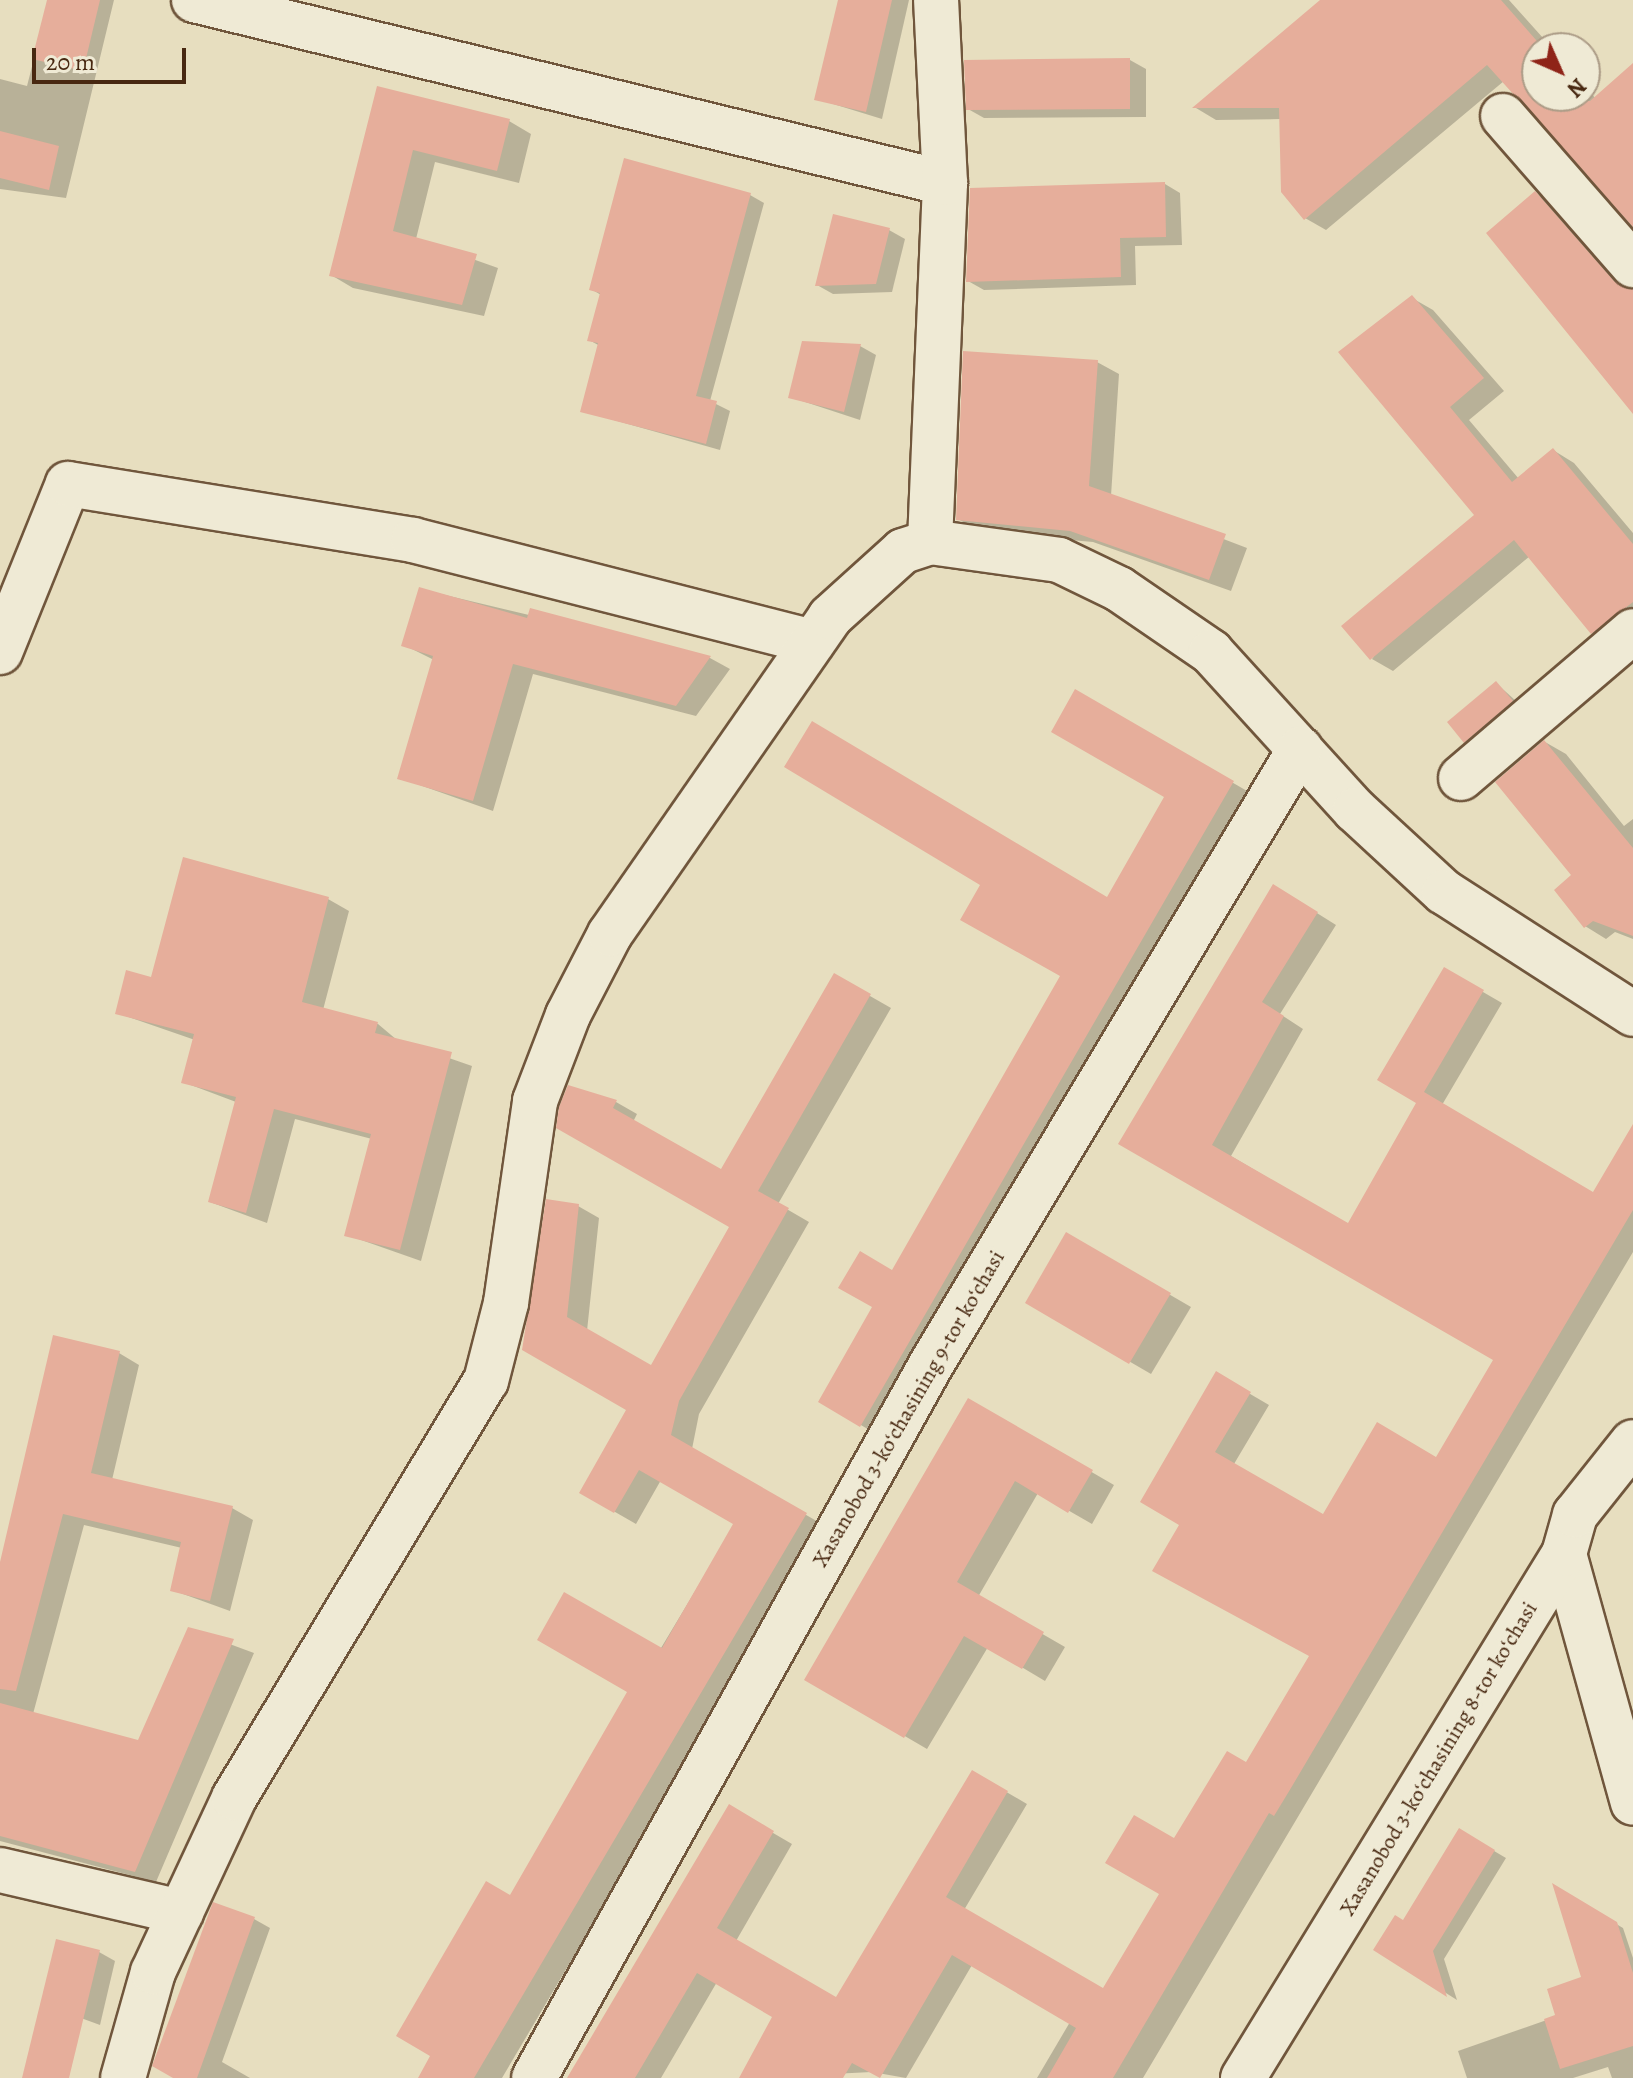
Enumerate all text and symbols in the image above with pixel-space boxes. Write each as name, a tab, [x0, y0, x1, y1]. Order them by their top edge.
scale bar	[36, 32, 190, 82]
north arrow	[1521, 32, 1601, 112]
text: 20 m	[46, 46, 95, 78]
text: N	[1560, 71, 1593, 104]
street label: Xasanobod 3-koʻchasining 9-tor koʻchasi	[807, 1246, 1011, 1572]
street label: Xasanobod 3-koʻchasining 8-tor koʻchasi	[1335, 1597, 1543, 1921]

